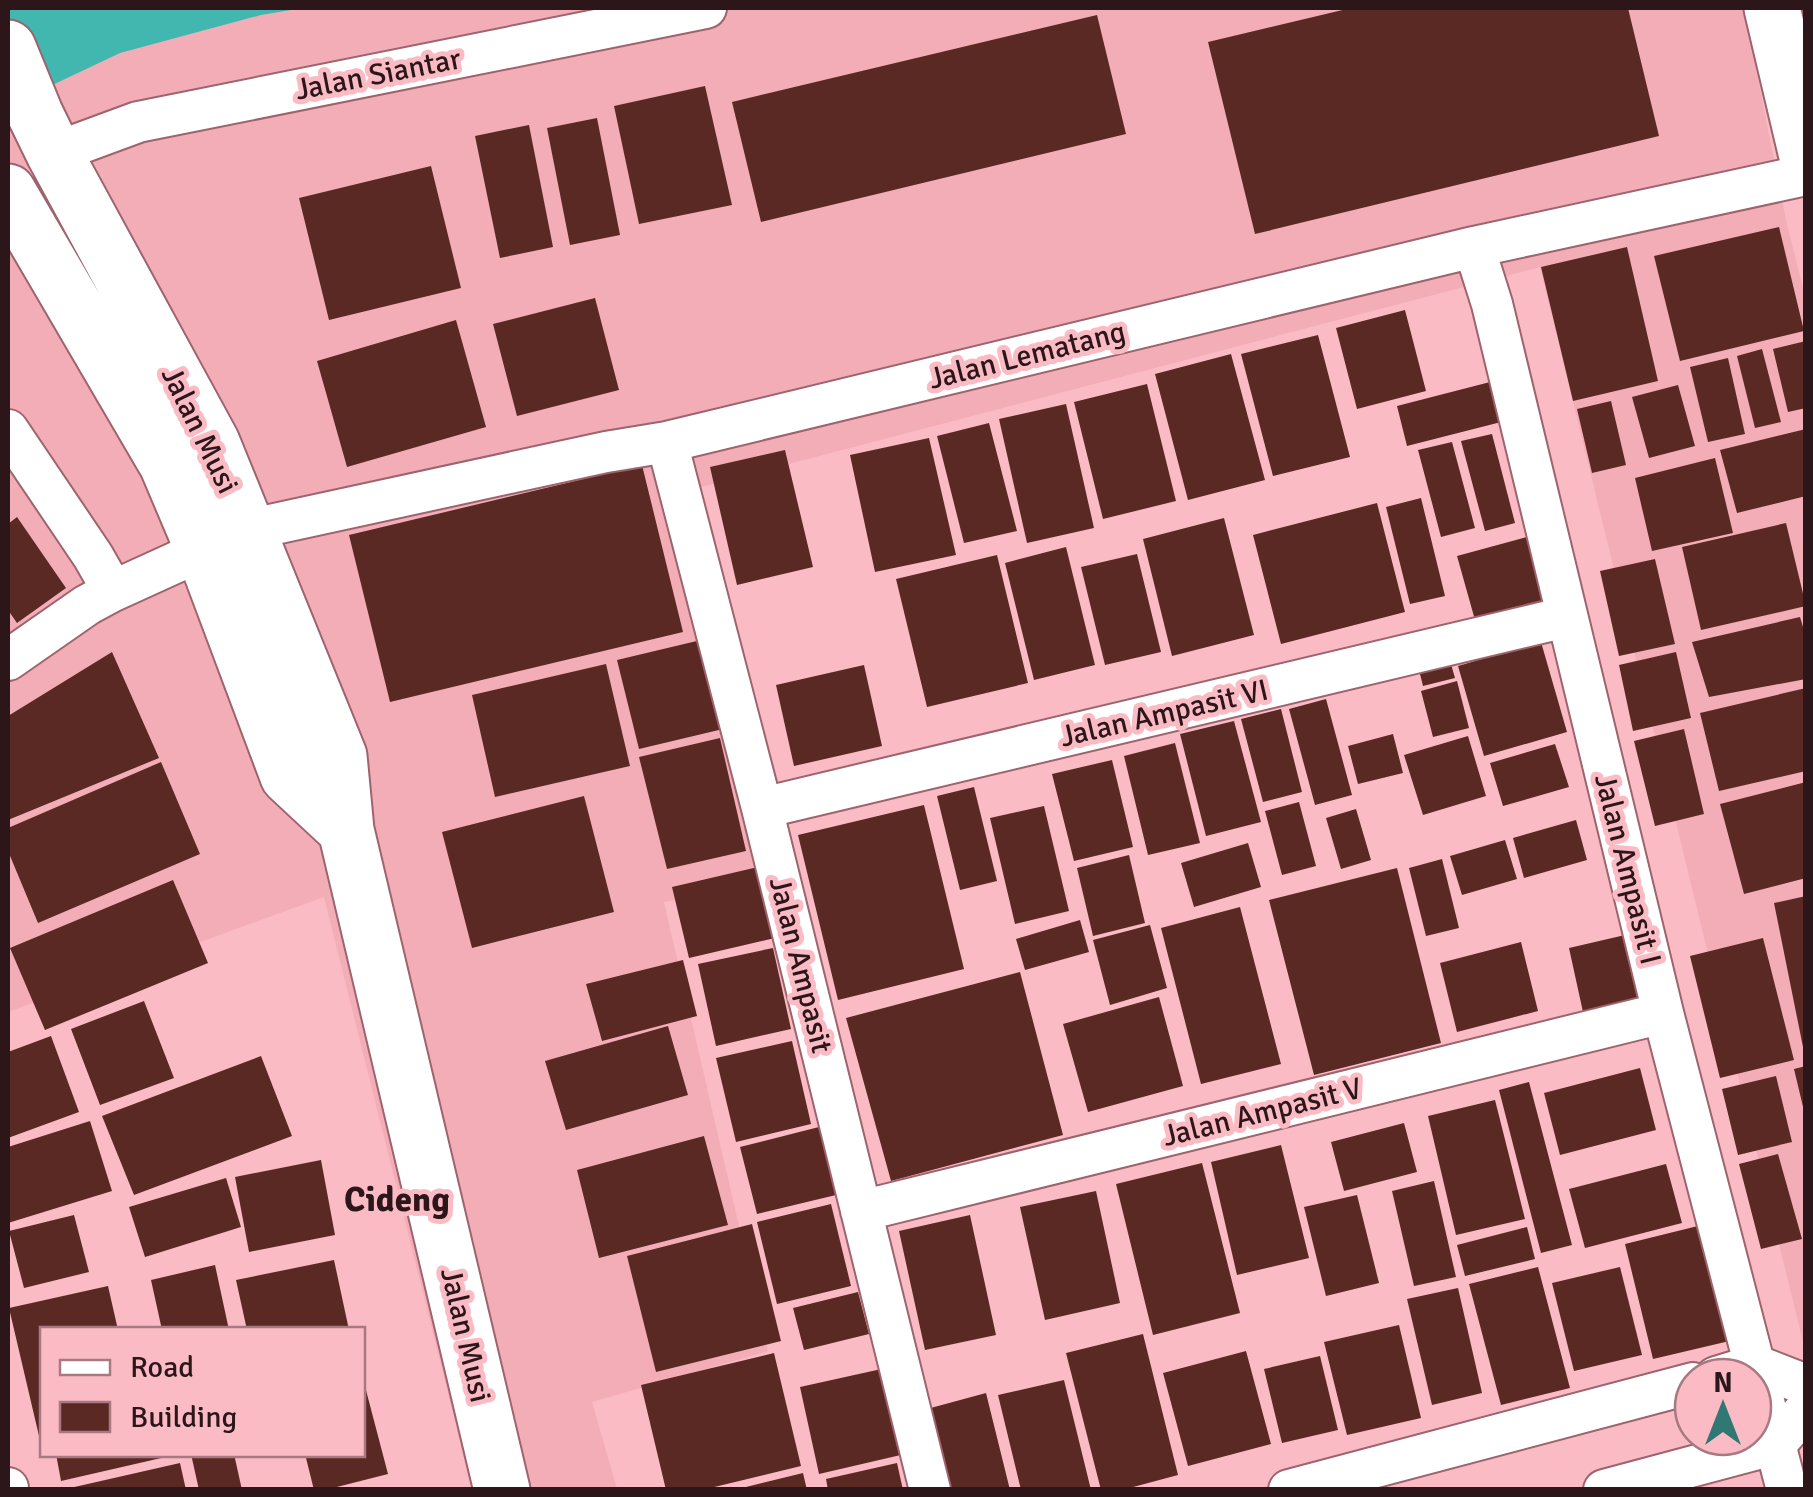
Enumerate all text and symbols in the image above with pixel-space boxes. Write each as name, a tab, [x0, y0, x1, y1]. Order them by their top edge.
street label: Jalan Siantar	[292, 40, 464, 109]
street label: Jalan Lematang	[925, 313, 1129, 398]
street label: Jalan Musi	[153, 361, 246, 500]
street label: Jalan Ampasit VI	[1056, 672, 1272, 755]
street label: Jalan Ampasit I	[1586, 770, 1669, 968]
street label: Jalan Ampasit	[761, 873, 840, 1057]
street label: Jalan Ampasit V	[1159, 1070, 1365, 1155]
district label: Cideng	[344, 1178, 450, 1221]
street label: Jalan Musi	[432, 1264, 499, 1406]
legend	[40, 1327, 365, 1457]
text: Road	[130, 1349, 194, 1386]
north arrow	[1673, 1357, 1773, 1457]
text: N	[1713, 1366, 1733, 1400]
text: Building	[130, 1399, 237, 1436]

